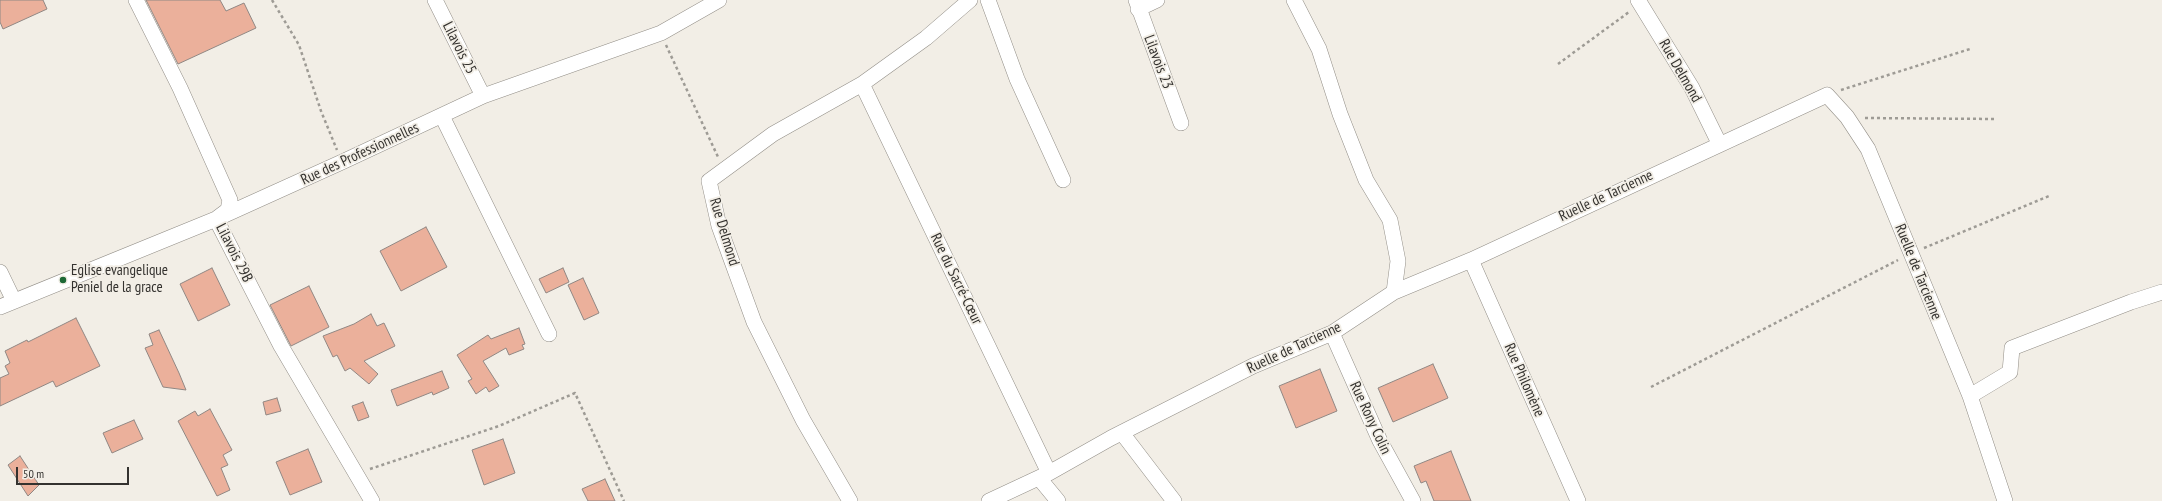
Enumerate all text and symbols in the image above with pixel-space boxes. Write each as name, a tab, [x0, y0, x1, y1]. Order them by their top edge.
street label: Lilavois 25	[438, 19, 480, 77]
street label: Lilavois 23	[1140, 33, 1176, 91]
street label: Rue Delmond	[1655, 36, 1705, 106]
street label: Rue des Professionnelles	[298, 119, 422, 189]
street label: Ruelle de Tarcienne	[1556, 166, 1656, 226]
street label: Rue Delmond	[705, 196, 743, 268]
street label: Lilavois 29B	[212, 221, 256, 285]
street label: Ruelle de Tarcienne	[1891, 221, 1945, 323]
street label: Rue du Sacré-Cœur	[926, 230, 986, 328]
place label: Eglise evangelique Peniel de la grace	[71, 262, 168, 297]
marker: Eglise evangelique Peniel de la grace	[58, 275, 68, 285]
street label: Ruelle de Tarcienne	[1244, 318, 1344, 378]
street label: Rue Philomène	[1500, 341, 1548, 419]
street label: Rue Rony Colin	[1345, 379, 1395, 457]
scale bar	[18, 459, 131, 485]
text: 50 m	[23, 466, 44, 481]

